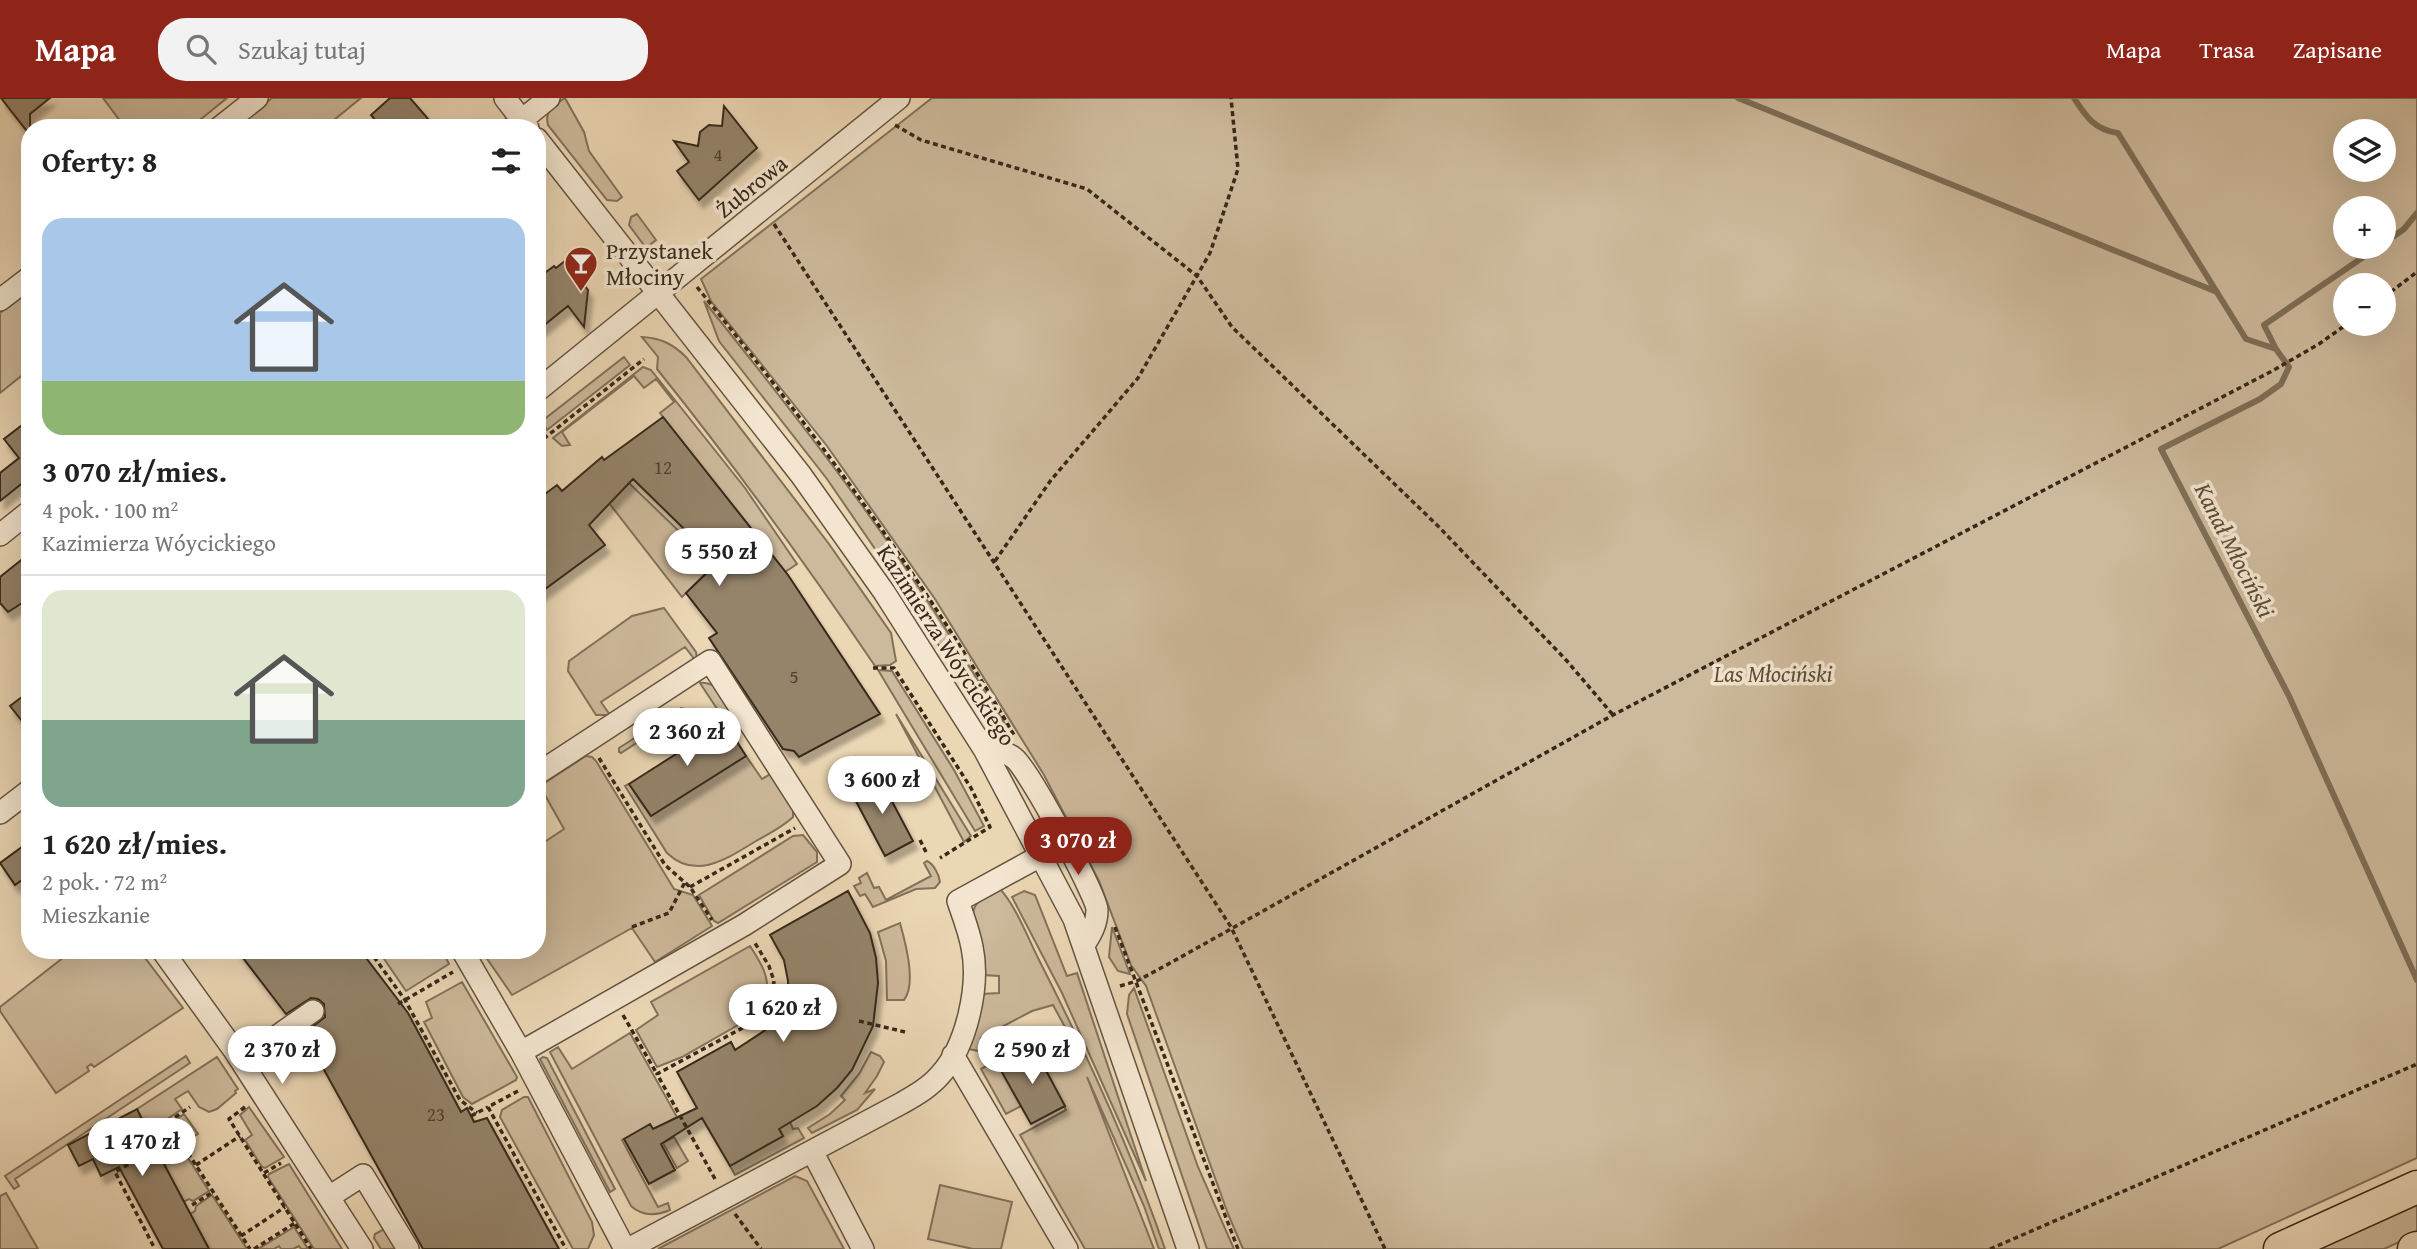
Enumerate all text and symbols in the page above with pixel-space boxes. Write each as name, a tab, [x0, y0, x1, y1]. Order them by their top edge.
search box	[158, 18, 648, 81]
text: Mapa	[35, 25, 116, 73]
icon: search	[182, 30, 220, 68]
text: Szukaj tutaj	[238, 30, 366, 69]
text: Mapa	[2106, 32, 2161, 67]
text: Trasa	[2199, 32, 2255, 67]
text: Zapisane	[2293, 32, 2382, 67]
map controls	[2333, 119, 2396, 336]
button: layers	[2333, 119, 2396, 182]
text: Oferty: 8	[42, 139, 157, 183]
house number: 4	[713, 140, 723, 168]
icon: filters	[487, 142, 525, 180]
street label: Żubrowa	[708, 147, 794, 225]
button: +	[2333, 196, 2396, 259]
place label: Przystanek Młociny	[606, 234, 713, 293]
bar icon: Przystanek Młociny	[562, 244, 600, 293]
icon: home	[221, 264, 347, 390]
button: −	[2333, 273, 2396, 336]
text: 3 070 zł/mies.	[42, 449, 227, 493]
house number: 12	[654, 453, 672, 481]
water label: Kanał Młociński	[2186, 476, 2284, 623]
text: 4 pok. · 100 m²	[42, 493, 178, 526]
text: Kazimierza Wóycickiego	[42, 526, 276, 559]
pin: 5 550 zł	[647, 528, 791, 588]
text: 5 550 zł	[681, 534, 757, 567]
street label: Kazimierza Wóycickiego	[869, 538, 1025, 752]
icon: home	[221, 636, 347, 762]
park label: Las Młociński	[1713, 657, 1832, 690]
house number: 5	[789, 662, 799, 690]
pin: 2 360 zł	[615, 708, 759, 768]
text: 2 360 zł	[649, 714, 725, 747]
pin: 3 600 zł	[810, 756, 954, 816]
text: 3 600 zł	[844, 762, 920, 795]
pin: 3 070 zł	[1006, 818, 1150, 877]
text: 1 620 zł/mies.	[42, 821, 227, 865]
text: 3 070 zł	[1040, 823, 1116, 856]
text: 2 pok. · 72 m²	[42, 865, 167, 898]
text: Mieszkanie	[42, 898, 150, 931]
pin: 1 620 zł	[711, 984, 855, 1044]
text: 1 620 zł	[745, 990, 821, 1023]
pin: 2 370 zł	[210, 1026, 354, 1086]
pin: 2 590 zł	[960, 1026, 1104, 1086]
text: 2 370 zł	[244, 1032, 320, 1065]
text: 2 590 zł	[994, 1032, 1070, 1065]
house number: 23	[427, 1100, 445, 1128]
pin: 1 470 zł	[70, 1118, 214, 1178]
text: 1 470 zł	[104, 1124, 180, 1157]

